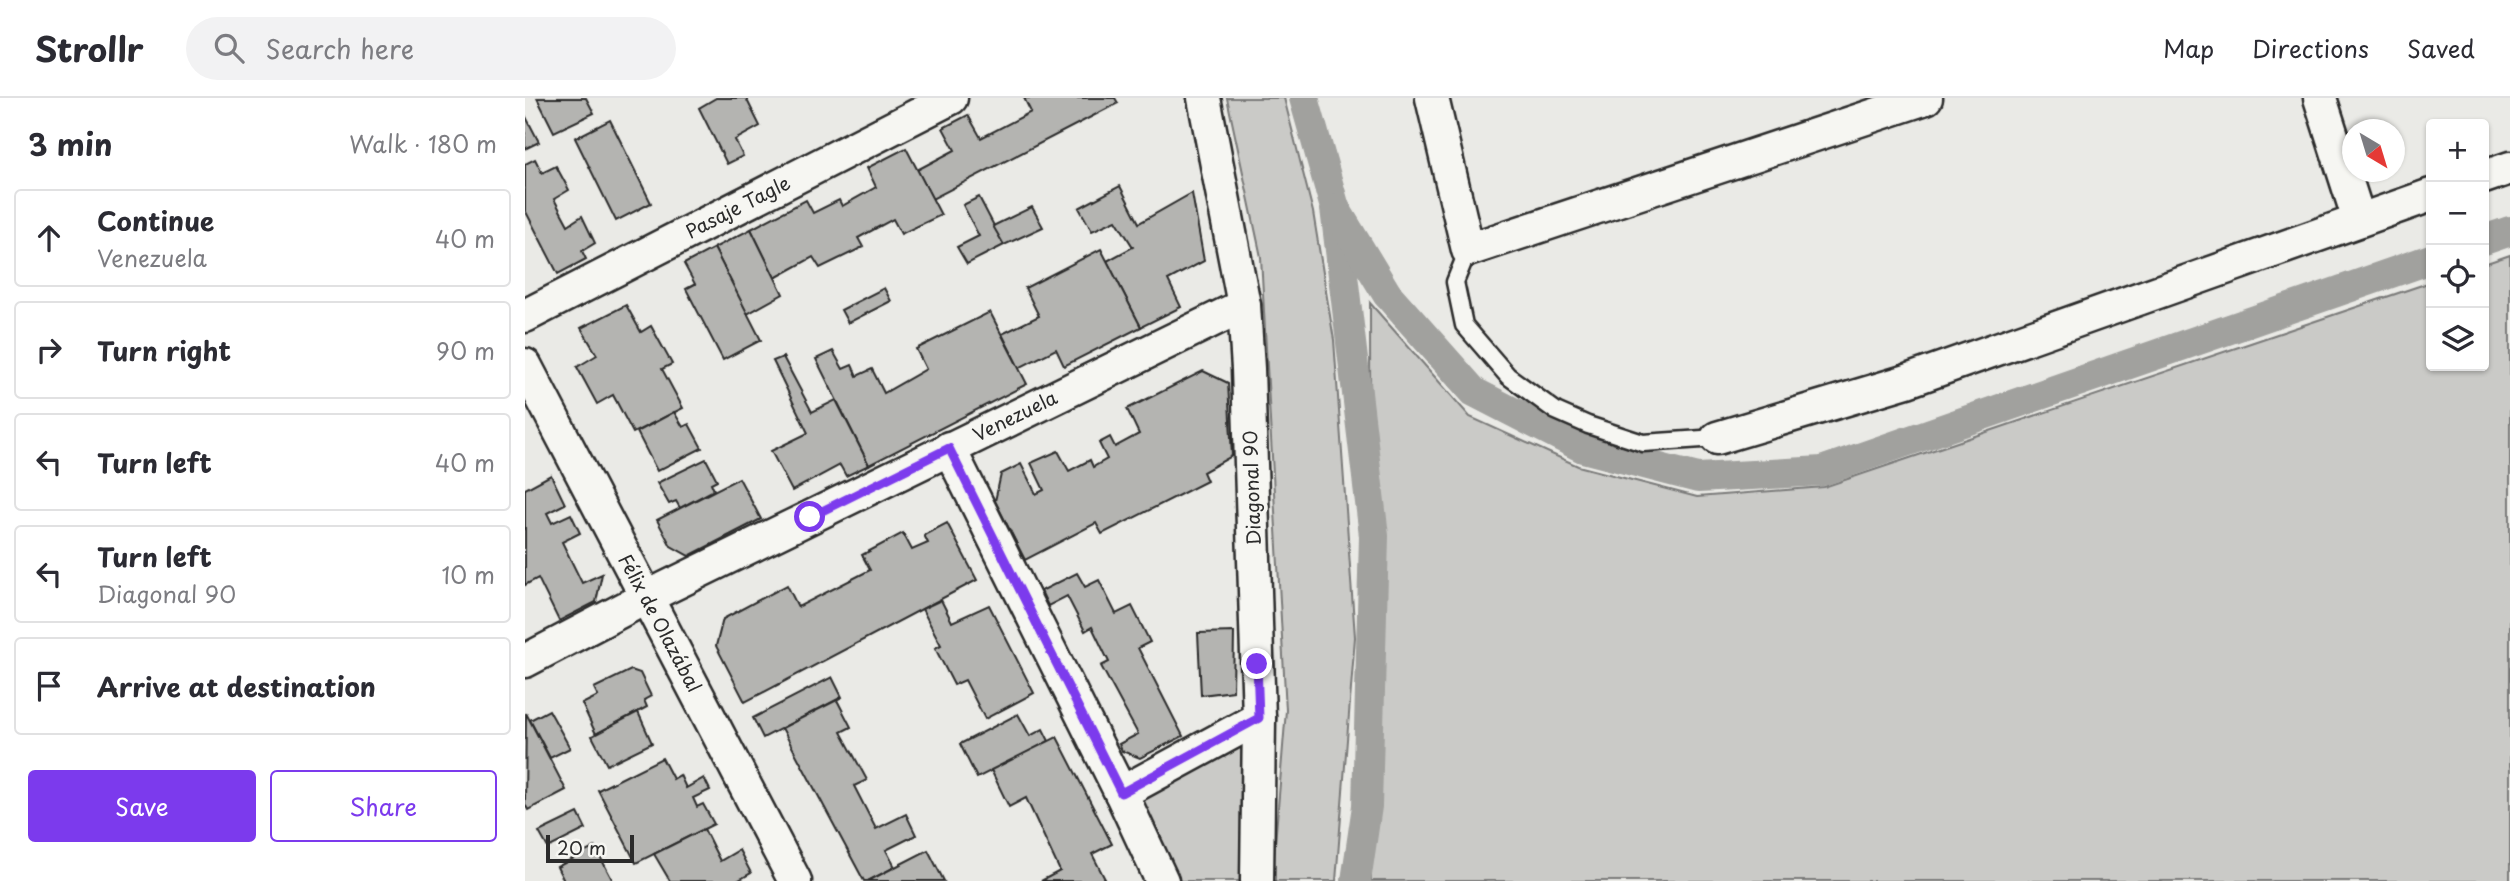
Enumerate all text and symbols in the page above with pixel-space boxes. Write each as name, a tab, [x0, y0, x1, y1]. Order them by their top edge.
search box	[186, 17, 676, 80]
text: Strollr	[35, 23, 144, 73]
icon: search	[210, 29, 248, 67]
text: Search here	[266, 29, 414, 68]
text: Map	[2163, 30, 2214, 66]
text: Directions	[2252, 30, 2369, 66]
text: Saved	[2407, 30, 2475, 66]
north arrow	[2342, 119, 2405, 182]
map controls	[2426, 119, 2489, 371]
button: +	[2426, 119, 2489, 182]
text: 3 min	[28, 121, 113, 166]
text: Walk · 180 m	[349, 126, 497, 161]
street label: Pasaje Tagle	[680, 168, 795, 245]
button: −	[2426, 182, 2489, 245]
text: Continue	[97, 201, 214, 240]
icon: ahead	[30, 219, 68, 257]
text: 40 m	[435, 221, 495, 256]
text: Venezuela	[97, 240, 207, 275]
button: locate	[2426, 245, 2489, 308]
button: layers	[2426, 308, 2489, 371]
icon: right	[30, 331, 68, 369]
text: Turn right	[97, 331, 231, 370]
text: 90 m	[436, 333, 495, 368]
street label: Venezuela	[968, 383, 1062, 448]
street label: Diagonal 90	[1235, 430, 1267, 546]
icon: left	[30, 443, 68, 481]
text: Turn left	[97, 443, 212, 482]
text: 40 m	[435, 445, 495, 480]
route start	[794, 501, 825, 532]
text: Turn left	[97, 537, 212, 576]
street label: Félix de Olazábal	[613, 548, 709, 697]
icon: left	[30, 555, 68, 593]
text: 10 m	[441, 557, 495, 592]
text: Diagonal 90	[97, 576, 236, 611]
route end	[1241, 648, 1272, 679]
icon: arrive	[30, 667, 68, 705]
text: Arrive at destination	[97, 667, 376, 706]
button: Save	[28, 770, 256, 842]
button: Share	[270, 770, 497, 842]
scale bar	[546, 832, 633, 864]
text: 20 m	[557, 833, 606, 861]

